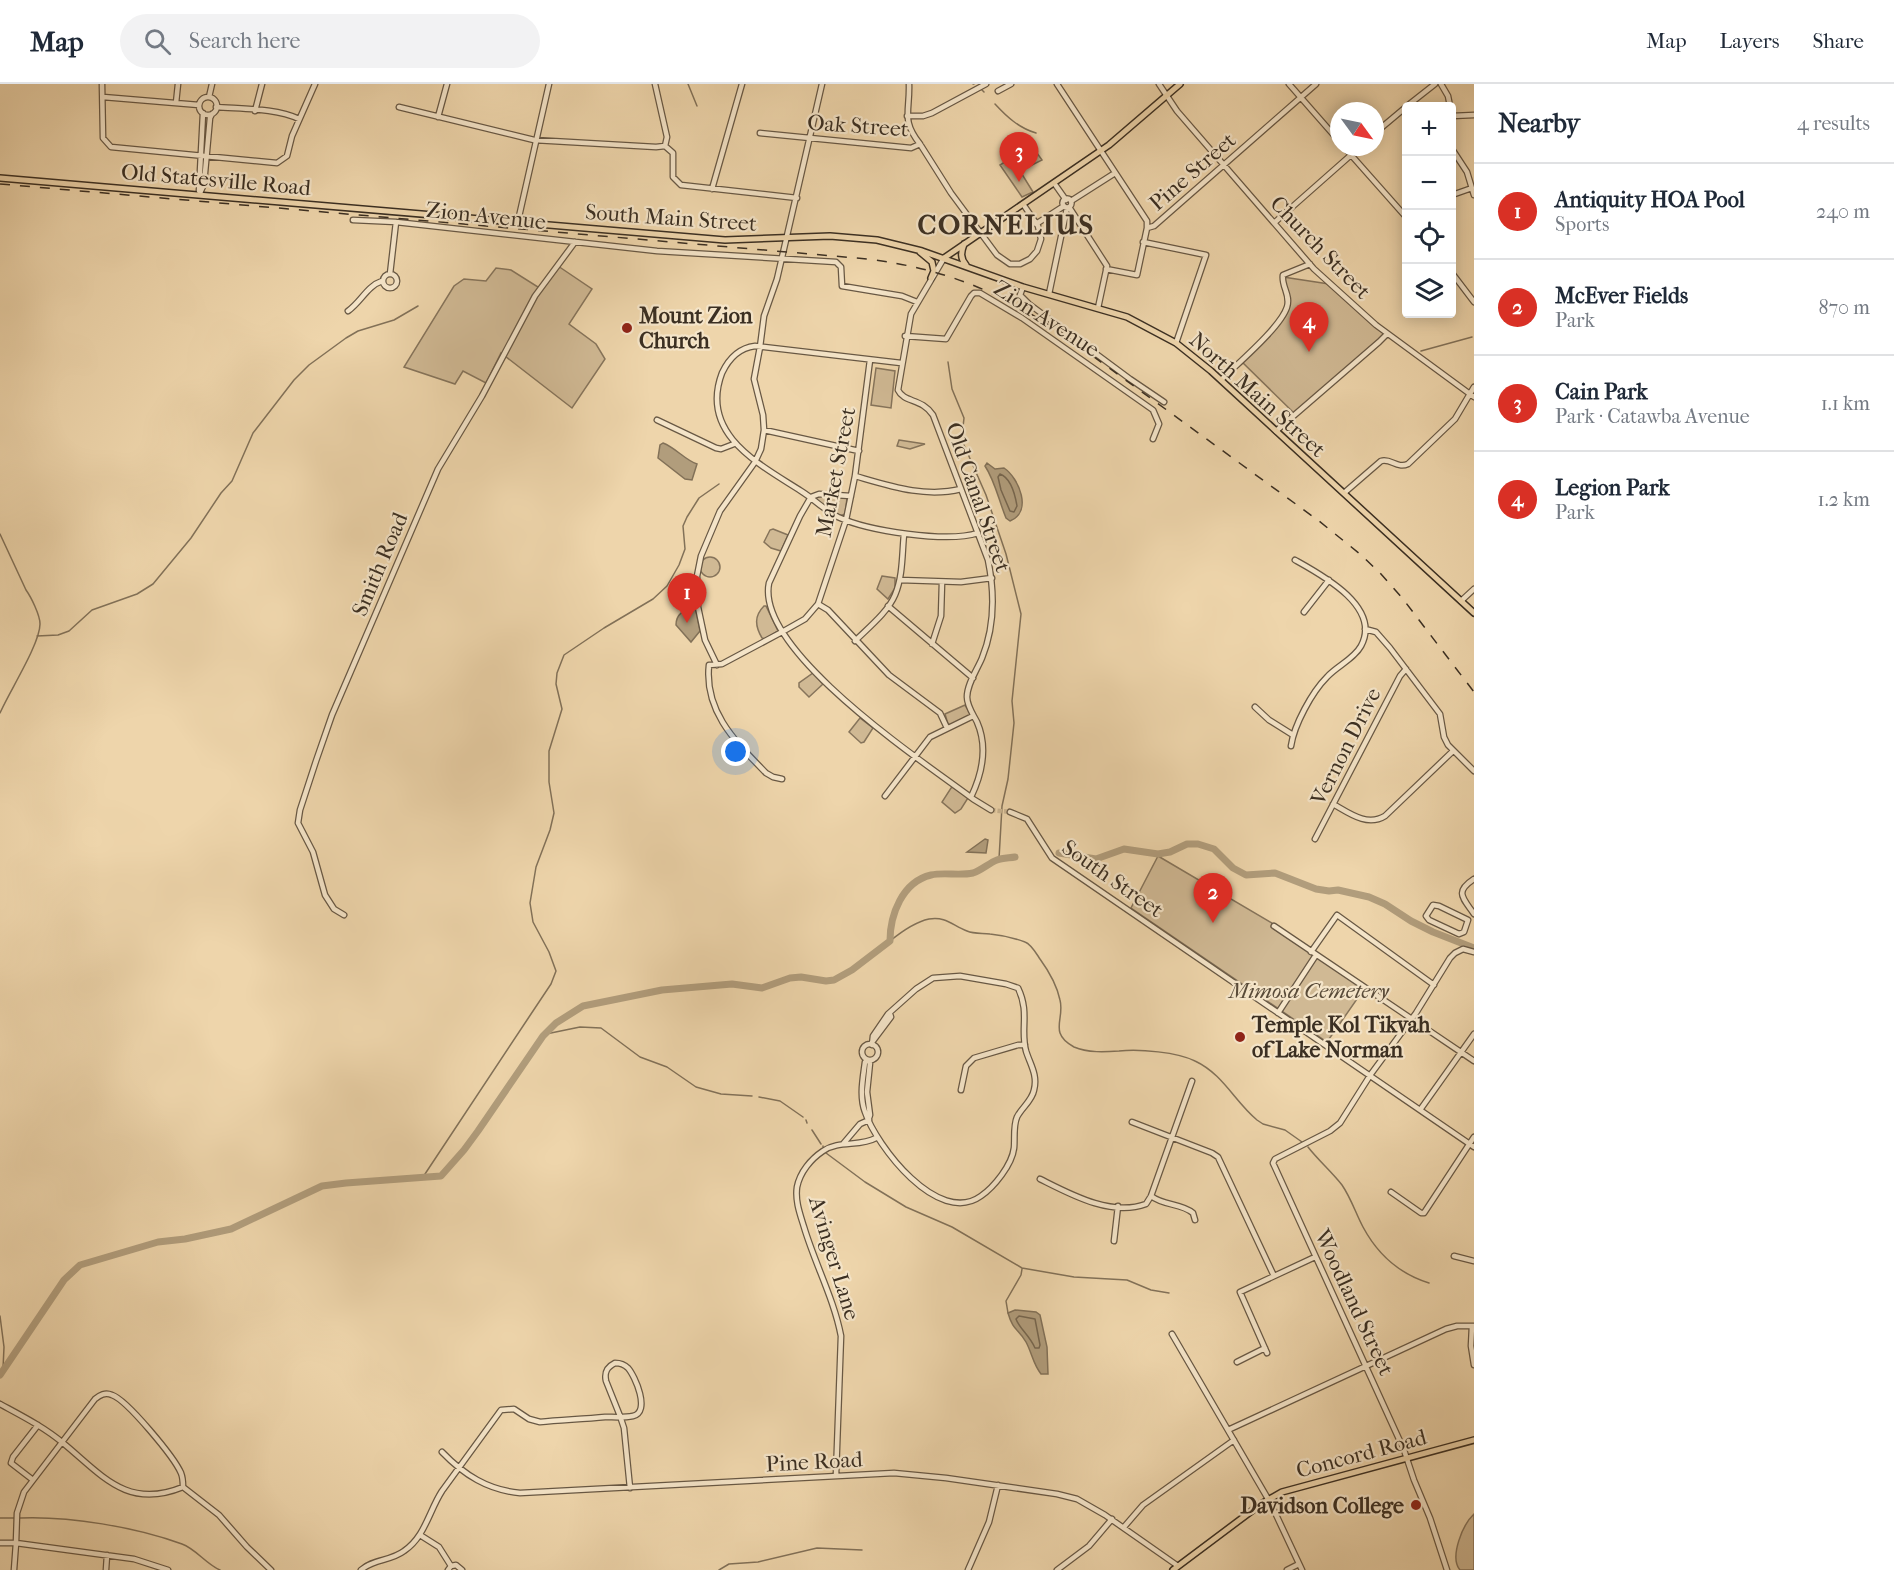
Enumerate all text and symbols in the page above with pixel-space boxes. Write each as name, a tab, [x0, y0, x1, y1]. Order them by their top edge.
search box	[120, 14, 540, 68]
text: Map	[30, 25, 84, 58]
icon: search	[141, 25, 174, 58]
text: Search here	[189, 28, 300, 54]
text: Map	[1646, 29, 1687, 53]
text: Layers	[1720, 29, 1779, 53]
text: Share	[1812, 29, 1864, 53]
north arrow	[1330, 102, 1384, 156]
map controls	[1402, 102, 1456, 318]
button: +	[1402, 102, 1456, 156]
text: Nearby	[1498, 108, 1580, 139]
street label: Oak Street	[806, 109, 910, 143]
text: 4 results	[1797, 112, 1870, 135]
street label: Pine Street	[1144, 127, 1241, 216]
pin: 3	[1000, 132, 1038, 182]
button: −	[1402, 156, 1456, 210]
street label: Old Statesville Road	[120, 159, 313, 201]
text: Antiquity HOA Pool	[1555, 187, 1745, 213]
street label: Church Street	[1265, 191, 1376, 305]
street label: Zion Avenue	[425, 197, 547, 235]
street label: South Main Street	[584, 199, 758, 237]
text: 1	[1514, 200, 1521, 223]
text: 240 m	[1816, 200, 1870, 223]
district label: CORNELIUS	[918, 208, 1094, 241]
button: locate	[1402, 210, 1456, 264]
text: Sports	[1555, 213, 1609, 236]
button: layers	[1402, 264, 1456, 318]
street label: Zion Avenue	[989, 275, 1104, 363]
text: McEver Fields	[1555, 283, 1688, 309]
text: 2	[1512, 296, 1523, 319]
text: 870 m	[1818, 296, 1870, 319]
pin: 4	[1290, 302, 1328, 352]
place label: Mount Zion Church	[638, 303, 753, 354]
text: Park	[1555, 309, 1595, 332]
marker: Mount Zion Church	[620, 321, 634, 335]
street label: North Main Street	[1184, 327, 1331, 463]
text: Cain Park	[1555, 379, 1648, 405]
text: 3	[1513, 392, 1522, 415]
text: 1.1 km	[1821, 392, 1870, 415]
street label: Market Street	[811, 405, 861, 539]
text: Park · Catawba Avenue	[1555, 405, 1750, 428]
street label: Old Canal Street	[940, 419, 1016, 576]
text: Legion Park	[1555, 475, 1670, 501]
text: 4	[1512, 488, 1523, 511]
text: 1.2 km	[1818, 488, 1870, 511]
text: Park	[1555, 501, 1595, 524]
street label: Smith Road	[346, 508, 414, 620]
pin: 1	[668, 574, 706, 623]
street label: Vernon Drive	[1305, 683, 1387, 810]
your location	[721, 737, 750, 766]
street label: South Street	[1057, 834, 1168, 923]
pin: 2	[1194, 874, 1232, 923]
park label: Mimosa Cemetery	[1227, 978, 1390, 1004]
place label: Temple Kol Tikvah of Lake Norman	[1251, 1012, 1431, 1063]
marker: Temple Kol Tikvah of Lake Norman	[1233, 1030, 1247, 1044]
street label: Avinger Lane	[803, 1192, 865, 1323]
street label: Woodland Street	[1308, 1224, 1399, 1380]
street label: Concord Road	[1293, 1424, 1430, 1484]
street label: Pine Road	[765, 1446, 864, 1478]
place label: Davidson College	[1240, 1493, 1404, 1519]
marker: Davidson College	[1409, 1498, 1423, 1512]

